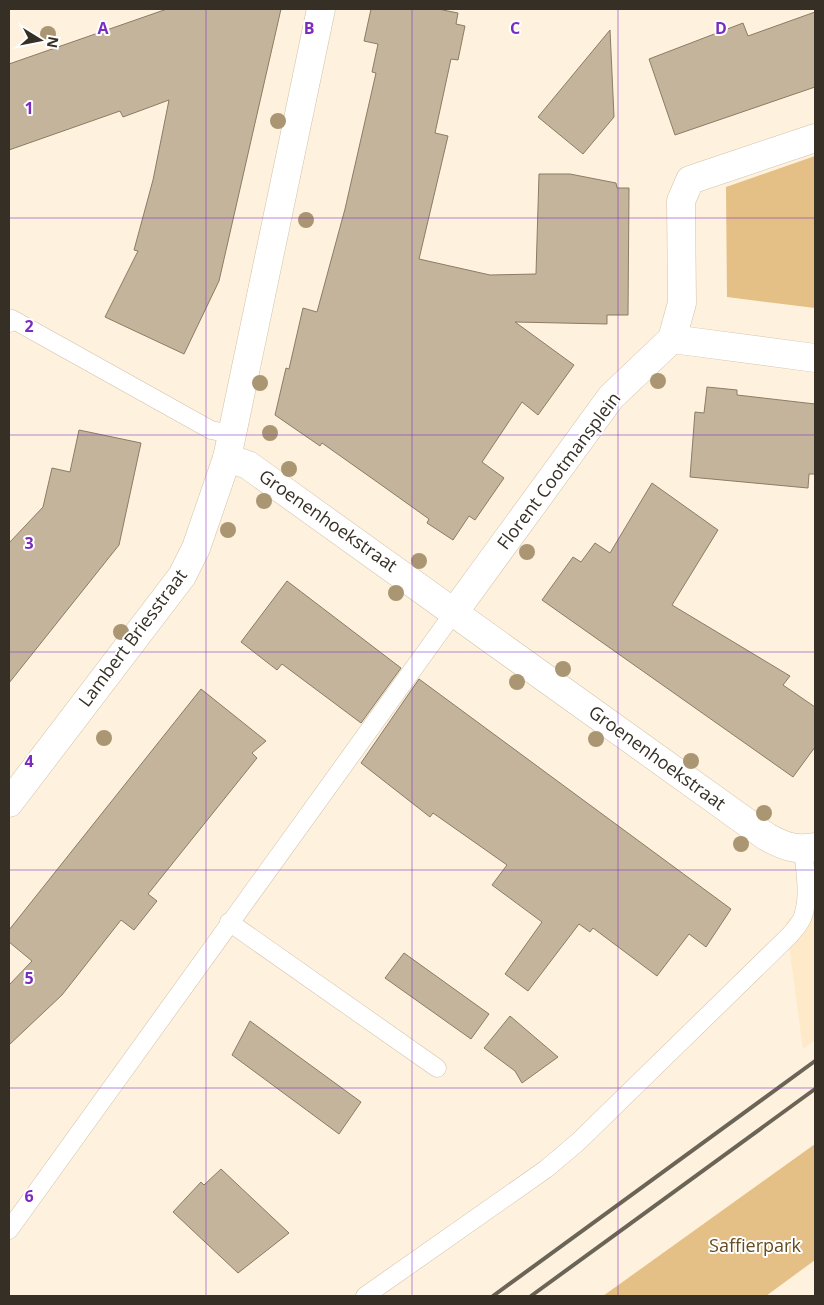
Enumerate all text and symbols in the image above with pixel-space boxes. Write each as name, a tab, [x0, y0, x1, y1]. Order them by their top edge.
north arrow	[15, 15, 65, 65]
text: A	[97, 17, 109, 39]
text: B	[304, 17, 314, 39]
text: C	[510, 17, 520, 39]
text: D	[715, 17, 727, 39]
text: N	[43, 35, 64, 50]
text: 1	[24, 97, 34, 119]
text: 2	[24, 315, 34, 337]
street label: Florent Cootmansplein	[491, 387, 625, 554]
street label: Groenenhoekstraat	[255, 463, 403, 577]
text: 3	[24, 532, 34, 554]
street label: Lambert Briesstraat	[72, 564, 192, 711]
street label: Groenenhoekstraat	[584, 699, 731, 815]
text: 4	[24, 750, 34, 772]
text: 5	[24, 967, 34, 989]
text: 6	[24, 1185, 34, 1207]
park label: Saffierpark	[709, 1233, 801, 1257]

